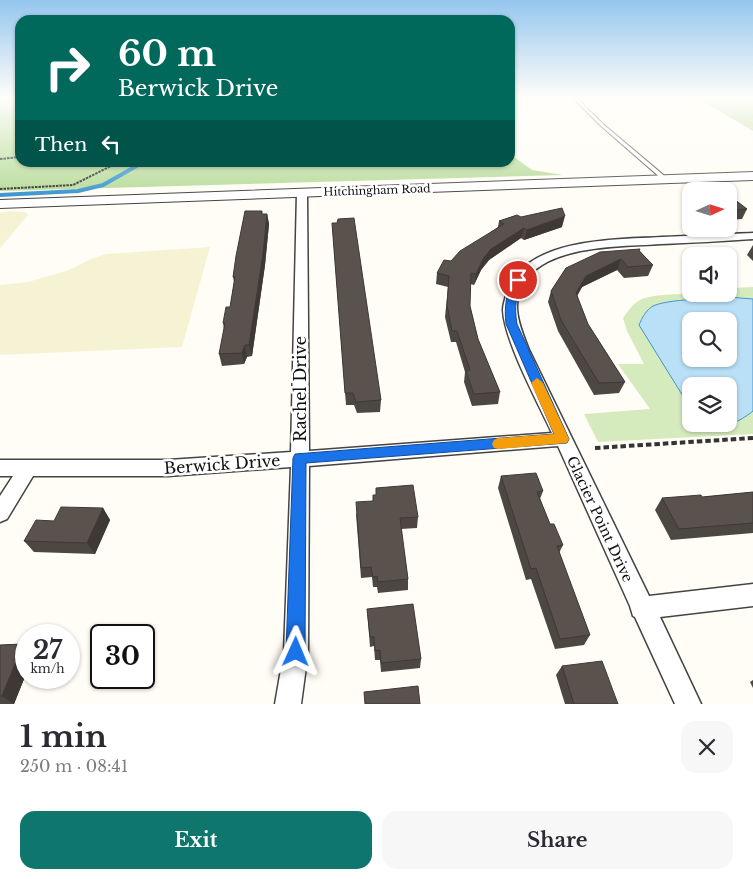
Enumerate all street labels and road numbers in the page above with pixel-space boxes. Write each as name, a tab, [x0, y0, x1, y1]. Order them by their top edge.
street label: Hitchingham Road	[323, 181, 431, 199]
street label: Rachel Drive	[290, 336, 310, 442]
street label: Berwick Drive	[163, 450, 281, 478]
street label: Glacier Point Drive	[563, 453, 637, 585]

